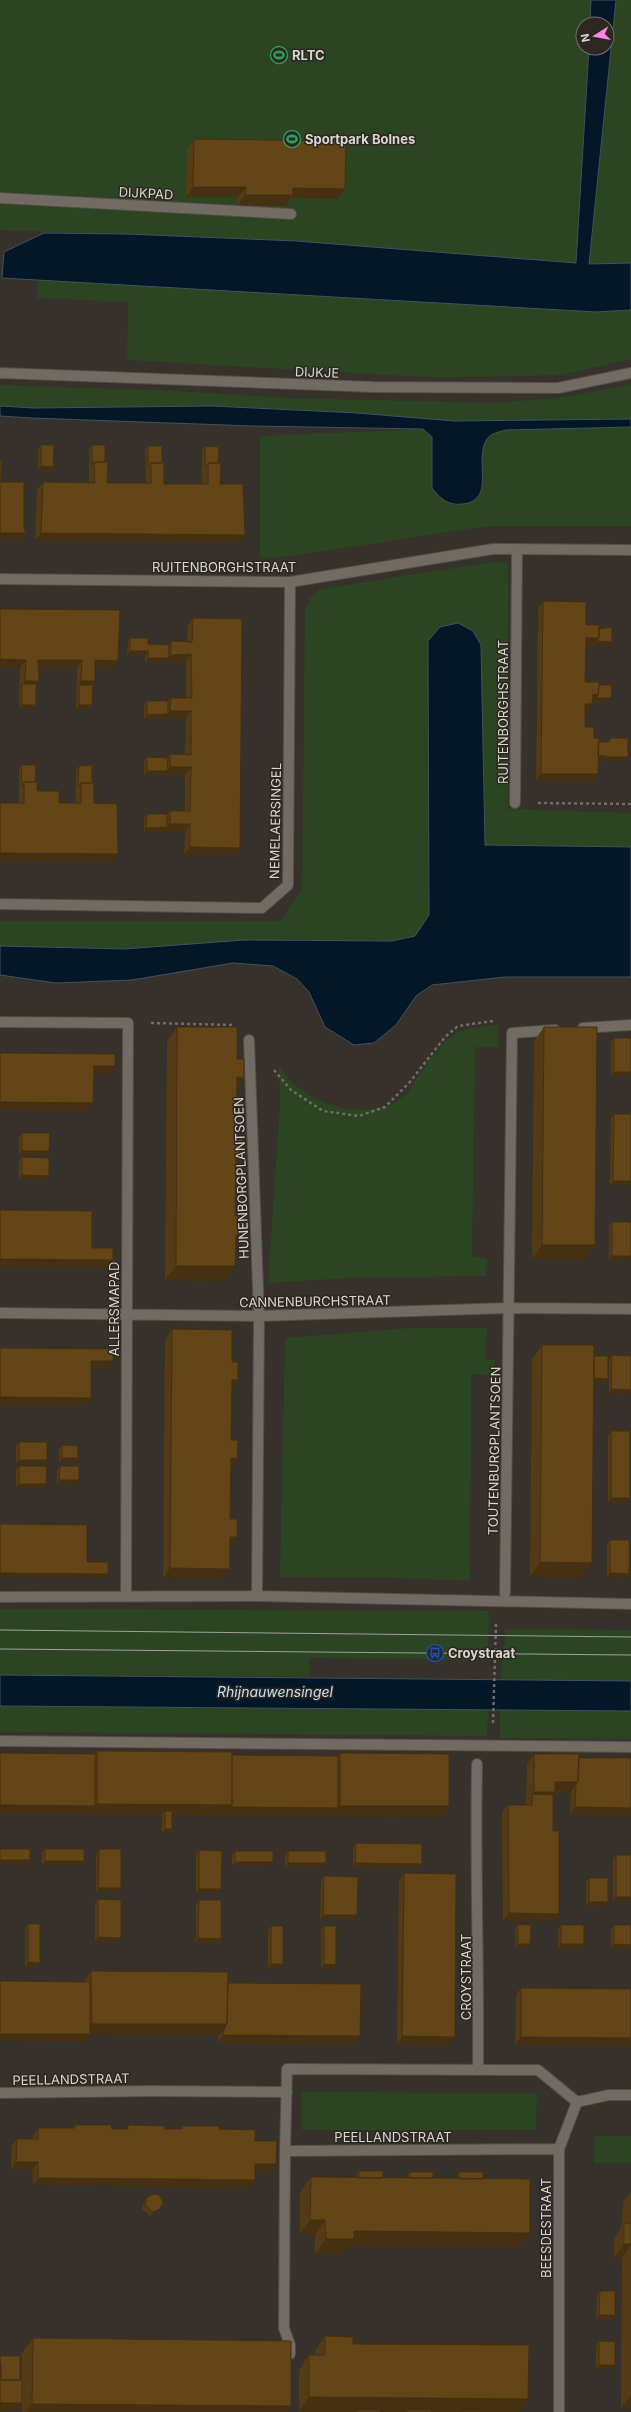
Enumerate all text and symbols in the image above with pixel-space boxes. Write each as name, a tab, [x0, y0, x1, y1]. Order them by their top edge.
north arrow	[575, 16, 615, 56]
text: N	[578, 32, 593, 43]
sports icon: RLTC	[269, 45, 289, 65]
place label: RLTC	[292, 47, 325, 63]
sports icon: Sportpark Bolnes	[282, 129, 302, 149]
place label: Sportpark Bolnes	[305, 131, 415, 147]
street label: DIJKPAD	[118, 184, 174, 202]
street label: DIJKJE	[295, 363, 339, 381]
street label: RUITENBORGHSTRAAT	[152, 559, 296, 575]
street label: RUITENBORGHSTRAAT	[495, 640, 511, 784]
street label: NEMELAERSINGEL	[266, 763, 284, 879]
street label: HUNENBORGPLANTSOEN	[230, 1097, 252, 1259]
street label: ALLERSMAPAD	[106, 1262, 122, 1356]
street label: CANNENBURCHSTRAAT	[239, 1292, 391, 1310]
street label: TOUTENBURGPLANTSOEN	[485, 1367, 503, 1535]
bus stop icon: Croystraat	[425, 1643, 445, 1663]
place label: Croystraat	[448, 1645, 515, 1661]
water label: Rhijnauwensingel	[217, 1683, 334, 1700]
street label: CROYSTRAAT	[458, 1934, 474, 2020]
street label: PEELLANDSTRAAT	[12, 2070, 130, 2088]
street label: PEELLANDSTRAAT	[334, 2129, 452, 2145]
street label: BEESDESTRAAT	[538, 2178, 554, 2278]

